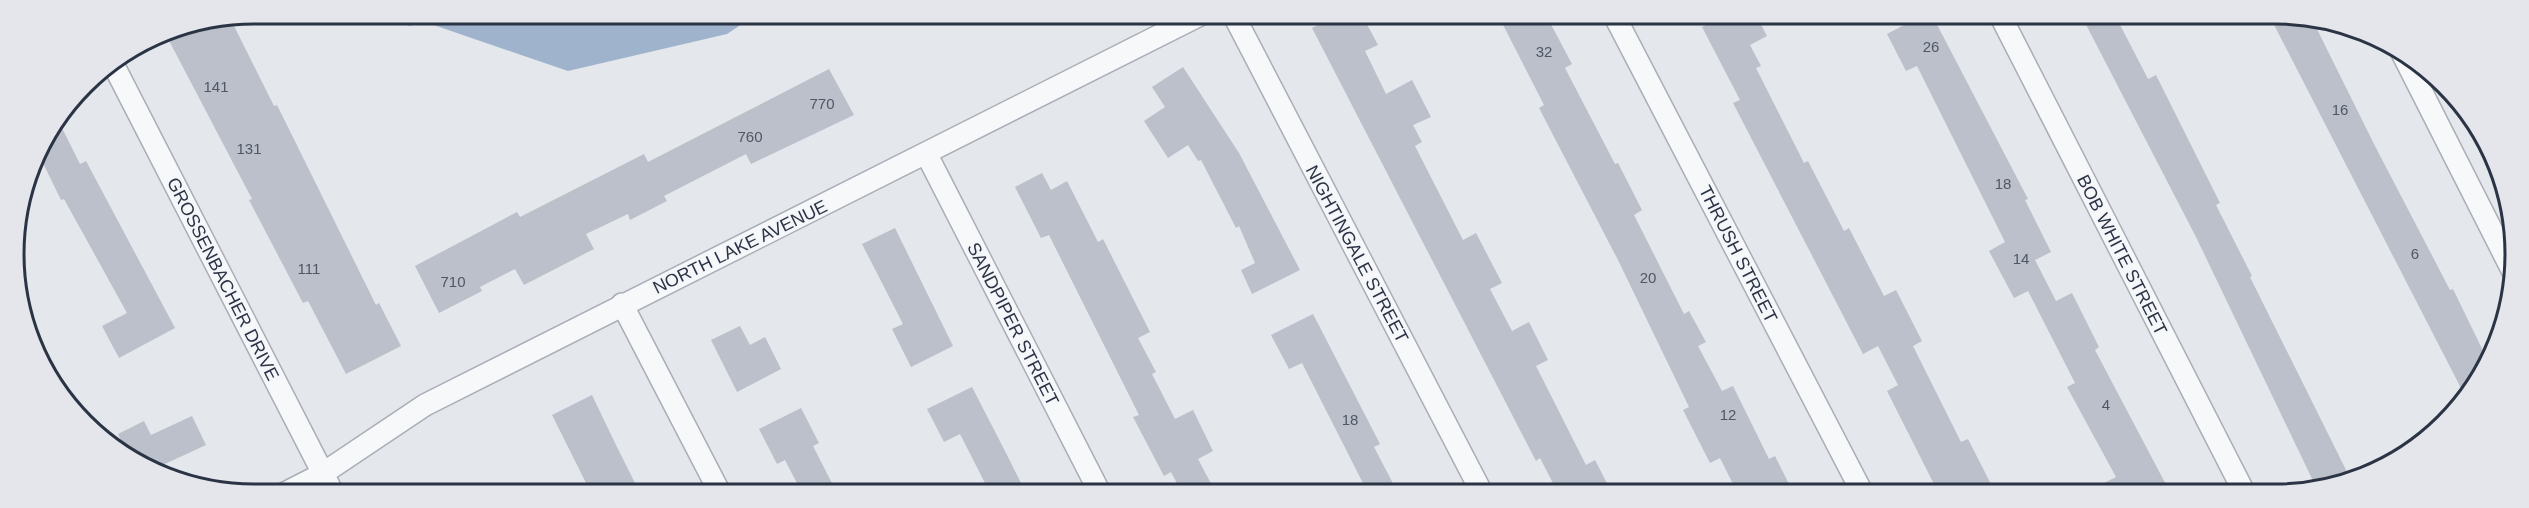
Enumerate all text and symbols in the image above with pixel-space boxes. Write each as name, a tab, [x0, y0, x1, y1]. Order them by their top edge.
house number: 26	[1923, 38, 1939, 55]
house number: 32	[1536, 43, 1552, 60]
house number: 141	[203, 78, 229, 95]
house number: 770	[809, 95, 835, 112]
house number: 16	[2332, 101, 2348, 118]
house number: 760	[737, 128, 763, 145]
house number: 131	[236, 140, 262, 157]
street label: NIGHTINGALE STREET	[1302, 162, 1412, 346]
street label: BOB WHITE STREET	[2073, 172, 2171, 338]
street label: GROSSENBACHER DRIVE	[163, 174, 283, 384]
house number: 18	[1995, 175, 2011, 192]
street label: THRUSH STREET	[1695, 182, 1781, 326]
street label: NORTH LAKE AVENUE	[650, 196, 830, 298]
street label: SANDPIPER STREET	[963, 239, 1063, 409]
house number: 6	[2411, 245, 2419, 262]
house number: 14	[2013, 250, 2029, 267]
house number: 111	[298, 260, 320, 277]
house number: 20	[1640, 269, 1656, 286]
house number: 710	[440, 273, 466, 290]
house number: 4	[2102, 396, 2110, 413]
house number: 12	[1720, 406, 1736, 423]
house number: 18	[1342, 411, 1358, 428]

